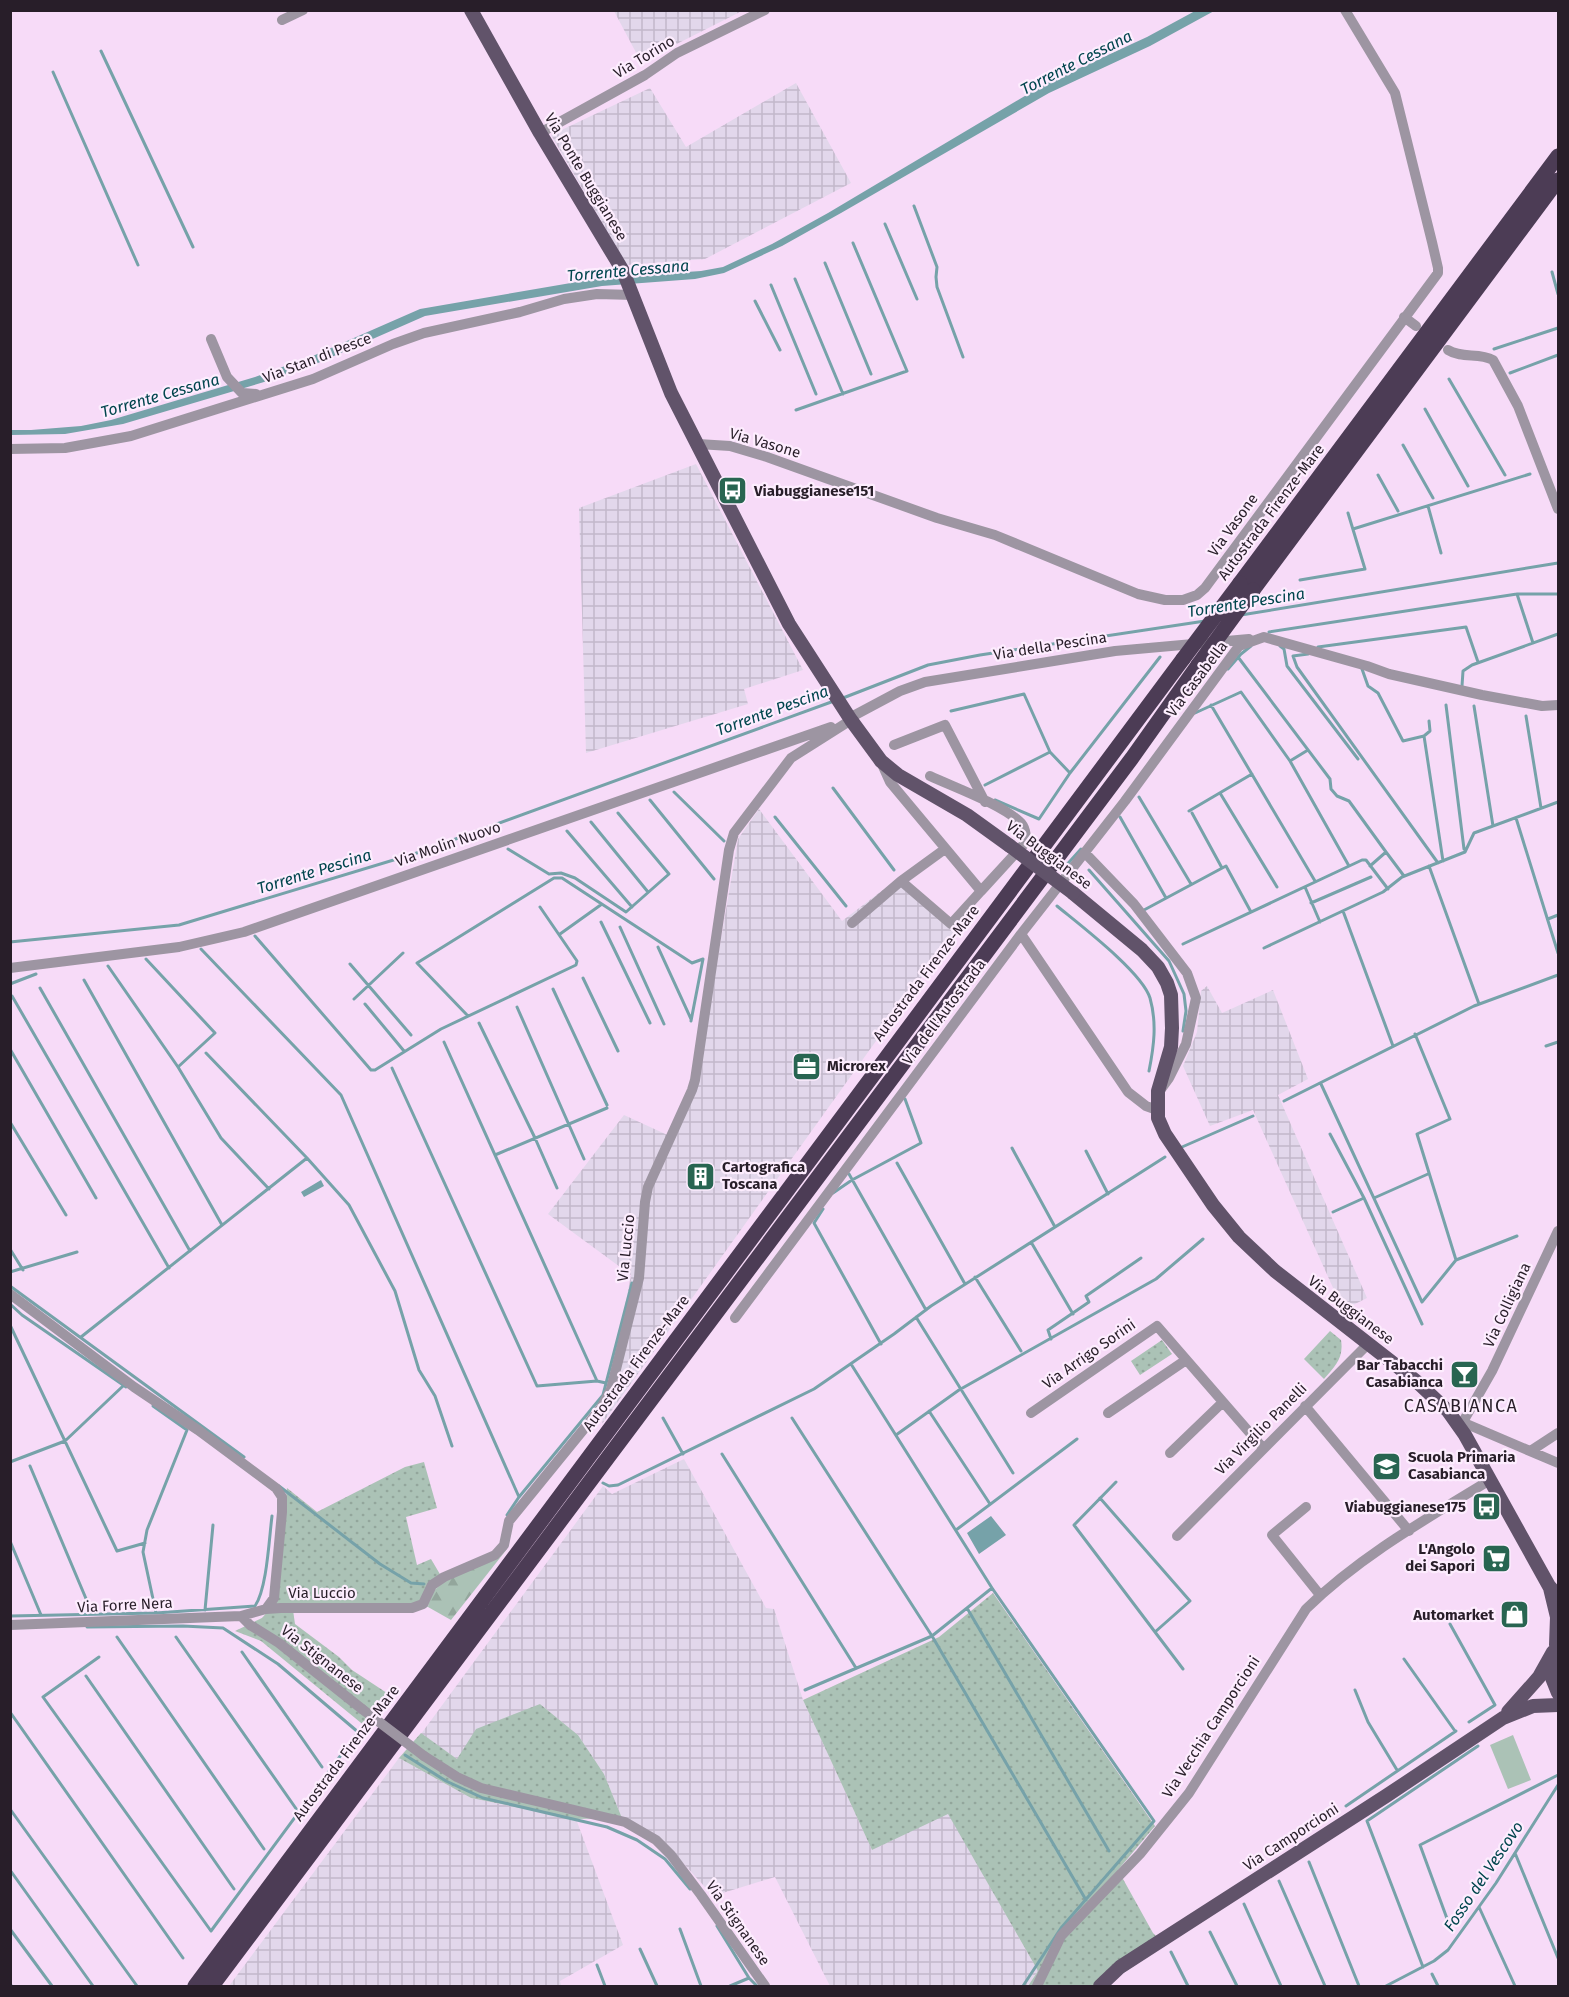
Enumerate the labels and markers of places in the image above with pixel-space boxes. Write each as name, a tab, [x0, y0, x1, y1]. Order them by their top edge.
bus stop icon: Viabuggianese151	[717, 475, 749, 507]
place label: Viabuggianese151	[753, 482, 874, 500]
office icon: Microrex	[790, 1050, 822, 1082]
place label: Microrex	[827, 1057, 886, 1075]
place label: Cartografica Toscana	[722, 1158, 805, 1193]
building icon: Cartografica Toscana	[685, 1160, 717, 1192]
place label: Bar Tabacchi Casabianca	[1356, 1356, 1443, 1391]
bar icon: Bar Tabacchi Casabianca	[1448, 1358, 1480, 1390]
place label: Scuola Primaria Casabianca	[1408, 1448, 1515, 1483]
school or university icon: Scuola Primaria Casabianca	[1371, 1450, 1403, 1482]
bus stop icon: Viabuggianese175	[1471, 1491, 1503, 1523]
place label: Viabuggianese175	[1344, 1498, 1466, 1516]
place label: L'Angolo dei Sapori	[1405, 1540, 1475, 1575]
supermarket icon: L'Angolo dei Sapori	[1480, 1542, 1512, 1574]
shop icon: Automarket	[1499, 1599, 1531, 1631]
place label: Automarket	[1412, 1606, 1494, 1624]

